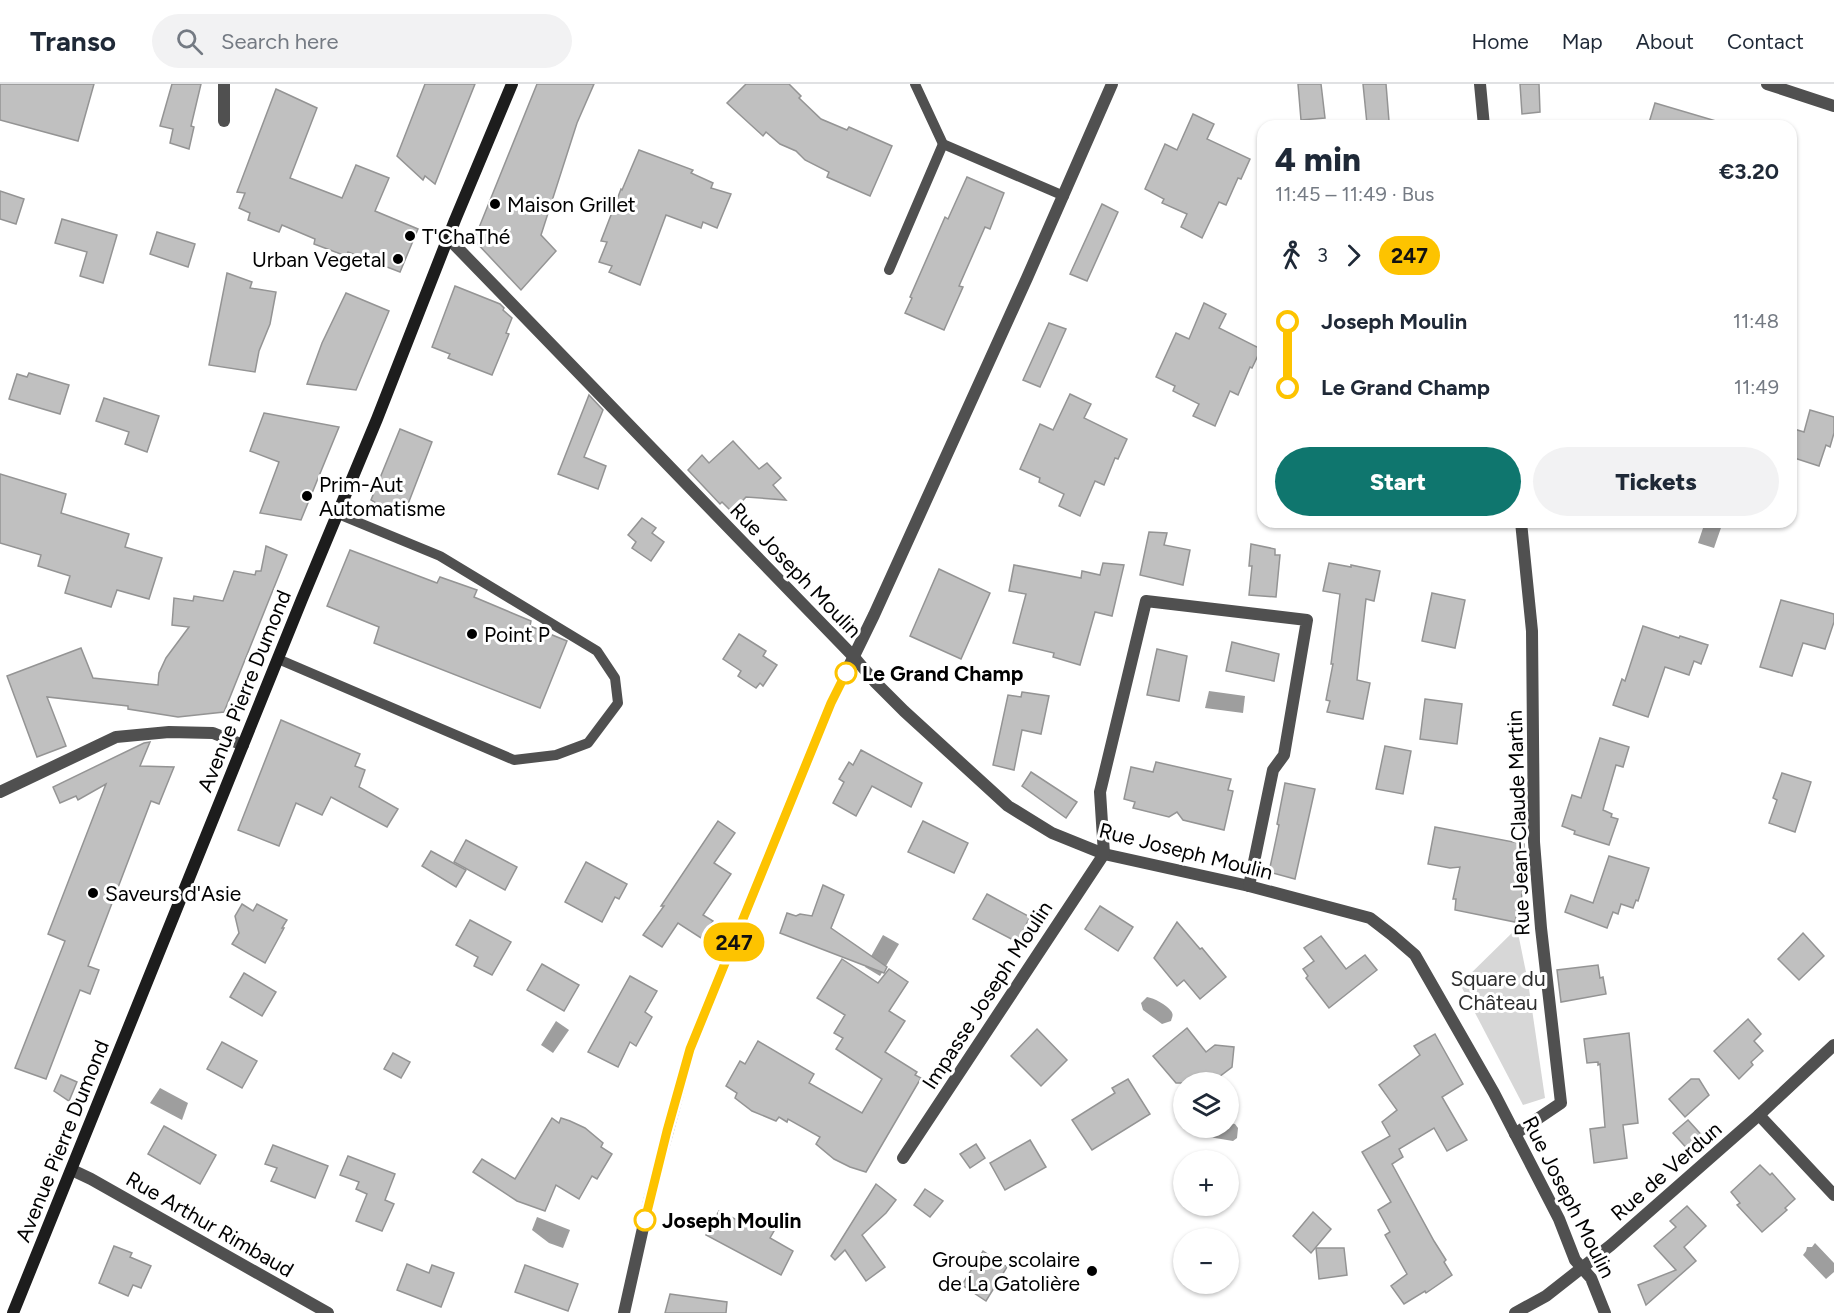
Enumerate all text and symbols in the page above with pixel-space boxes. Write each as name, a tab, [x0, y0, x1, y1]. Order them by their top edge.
search box	[152, 14, 572, 68]
text: Transo	[30, 24, 116, 58]
icon: search	[173, 25, 206, 58]
text: Search here	[221, 28, 339, 55]
text: Home	[1472, 29, 1529, 54]
text: Map	[1562, 29, 1603, 54]
text: About	[1636, 29, 1694, 54]
text: Contact	[1727, 29, 1804, 54]
text: 4 min	[1275, 140, 1361, 179]
text: €3.20	[1719, 158, 1779, 185]
text: 11:45 – 11:49 · Bus	[1275, 182, 1434, 206]
place label: Maison Grillet	[507, 192, 636, 217]
marker: Maison Grillet	[488, 197, 502, 211]
place label: T'ChaThé	[422, 224, 510, 249]
marker: T'ChaThé	[403, 229, 417, 243]
icon: walk	[1275, 239, 1308, 272]
icon: forward	[1337, 239, 1370, 272]
text: 3	[1317, 243, 1328, 267]
text: 247	[1391, 243, 1428, 268]
place label: Urban Vegetal	[252, 247, 386, 272]
marker: Urban Vegetal	[391, 252, 405, 266]
text: Joseph Moulin	[1321, 308, 1467, 335]
text: 11:48	[1733, 309, 1779, 333]
text: Le Grand Champ	[1321, 374, 1490, 401]
text: 11:49	[1734, 375, 1779, 399]
button: Start	[1275, 447, 1521, 516]
button: Tickets	[1533, 447, 1779, 516]
place label: Prim-Aut Automatisme	[319, 472, 446, 521]
marker: Prim-Aut Automatisme	[300, 489, 314, 503]
street label: Rue Joseph Moulin	[725, 497, 867, 643]
street label: Avenue Pierre Dumond	[192, 586, 296, 796]
place label: Point P	[484, 622, 550, 647]
marker: Point P	[465, 627, 479, 641]
place label: Le Grand Champ	[862, 661, 1023, 686]
marker: Le Grand Champ	[835, 662, 857, 684]
street label: Rue Jean-Claude Martin	[1502, 710, 1534, 936]
street label: Rue Joseph Moulin	[1097, 817, 1275, 885]
place label: Saveurs d'Asie	[105, 881, 241, 906]
marker: Saveurs d'Asie	[86, 886, 100, 900]
street label: Impasse Joseph Moulin	[917, 896, 1057, 1094]
line badge: 247	[700, 922, 768, 962]
text: 247	[715, 930, 753, 955]
park label: Square du Château	[1450, 966, 1546, 1015]
street label: Avenue Pierre Dumond	[10, 1036, 114, 1246]
map controls	[1173, 1072, 1239, 1294]
button: layers	[1173, 1072, 1239, 1138]
street label: Rue Joseph Moulin	[1517, 1112, 1621, 1282]
street label: Rue de Verdun	[1606, 1116, 1726, 1226]
button: +	[1173, 1150, 1239, 1216]
street label: Rue Arthur Rimbaud	[122, 1166, 298, 1282]
place label: Joseph Moulin	[662, 1208, 802, 1233]
marker: Joseph Moulin	[634, 1209, 656, 1231]
button: −	[1173, 1228, 1239, 1294]
place label: Groupe scolaire de La Gatolière	[932, 1247, 1080, 1296]
marker: Groupe scolaire de La Gatolière	[1085, 1264, 1099, 1278]

